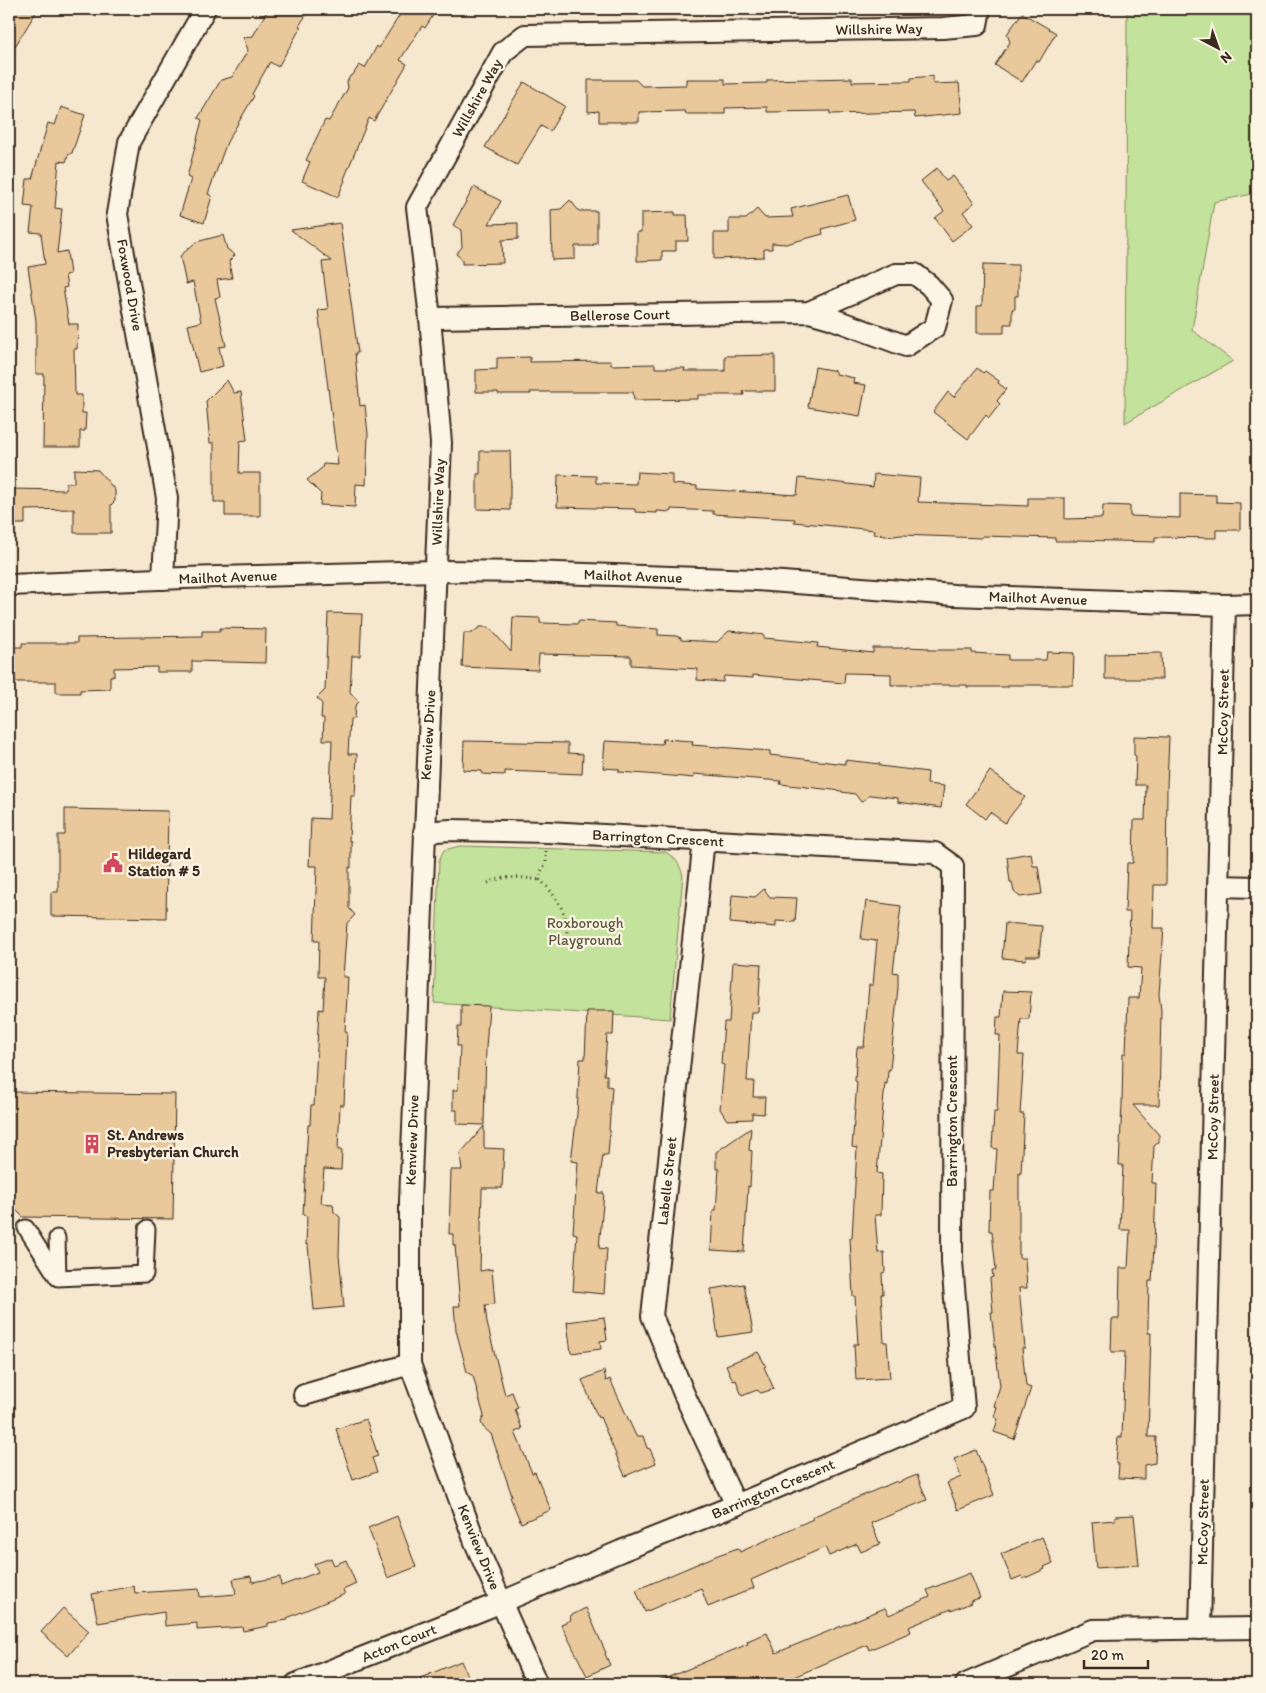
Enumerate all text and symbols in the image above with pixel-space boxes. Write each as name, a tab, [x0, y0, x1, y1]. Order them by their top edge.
street label: Willshire Way	[835, 19, 923, 39]
north arrow	[1194, 22, 1244, 72]
text: N	[1217, 48, 1235, 67]
street label: Willshire Way	[448, 55, 506, 141]
street label: Foxwood Drive	[113, 238, 147, 332]
street label: Bellerose Court	[570, 305, 671, 325]
street label: Willshire Way	[427, 458, 449, 546]
street label: Mailhot Avenue	[583, 565, 683, 587]
street label: Mailhot Avenue	[178, 566, 278, 588]
street label: Mailhot Avenue	[988, 587, 1088, 609]
street label: McCoy Street	[1213, 668, 1233, 755]
street label: Kenview Drive	[417, 689, 439, 781]
street label: Barrington Crescent	[592, 826, 725, 850]
place label: Hildegard Station # 5	[128, 845, 200, 880]
public building icon: Hildegard Station # 5	[102, 852, 124, 874]
park label: Roxborough Playground	[547, 914, 624, 949]
street label: Barrington Crescent	[943, 1055, 961, 1187]
street label: McCoy Street	[1203, 1073, 1223, 1160]
street label: Kenview Drive	[401, 1094, 423, 1186]
place label: St. Andrews Presbyterian Church	[107, 1126, 239, 1162]
building icon: St. Andrews Presbyterian Church	[81, 1133, 103, 1155]
street label: Labelle Street	[653, 1135, 681, 1226]
street label: Barrington Crescent	[709, 1455, 838, 1523]
street label: McCoy Street	[1193, 1478, 1213, 1565]
street label: Kenview Drive	[454, 1502, 504, 1592]
street label: Acton Court	[359, 1620, 439, 1666]
scale bar	[1084, 1638, 1147, 1670]
text: 20 m	[1091, 1646, 1125, 1664]

